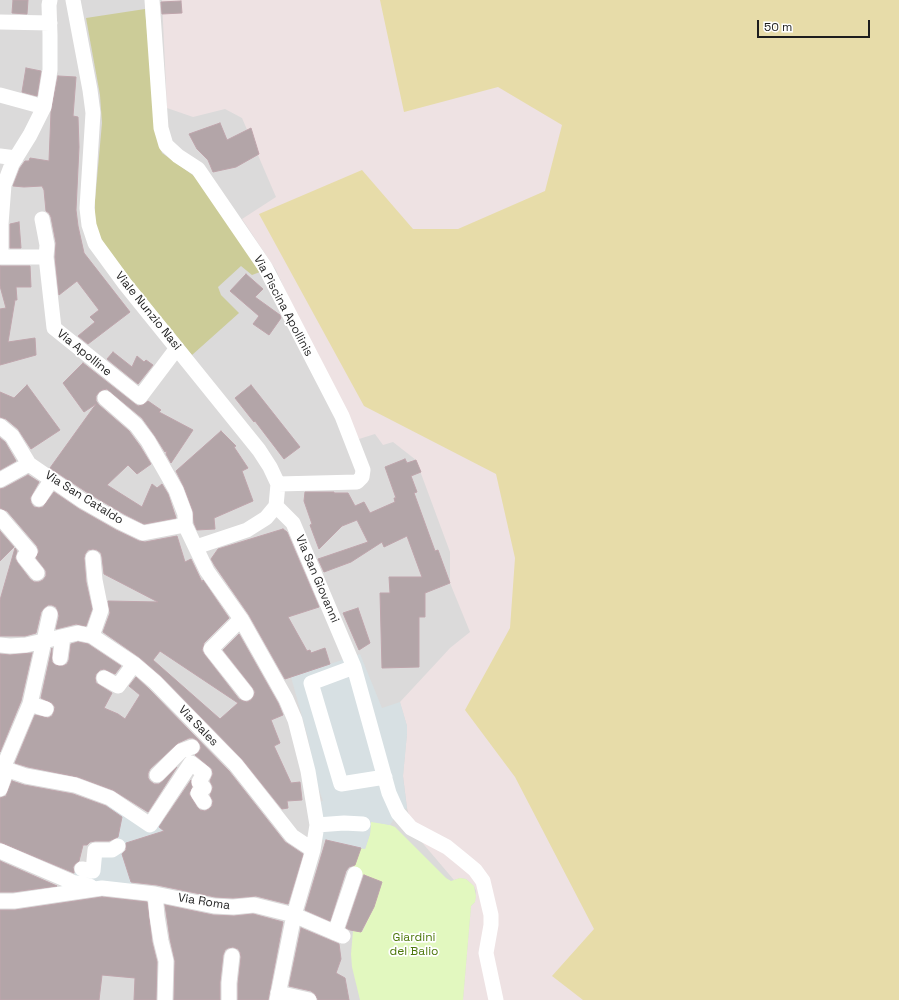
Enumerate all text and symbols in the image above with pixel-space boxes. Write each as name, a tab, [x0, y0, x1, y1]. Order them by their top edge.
scale bar	[759, 12, 872, 38]
text: 50 m	[764, 19, 792, 35]
street label: Via Piscina Apollinis	[250, 253, 316, 359]
street label: Viale Nunzio Nasi	[112, 269, 184, 353]
street label: Via Apolline	[54, 327, 114, 379]
street label: Via San Cataldo	[42, 468, 126, 528]
street label: Via San Giovanni	[292, 533, 342, 625]
street label: Via Sales	[175, 703, 221, 749]
street label: Via Roma	[177, 891, 231, 913]
park label: Giardini del Balio	[390, 931, 438, 959]

